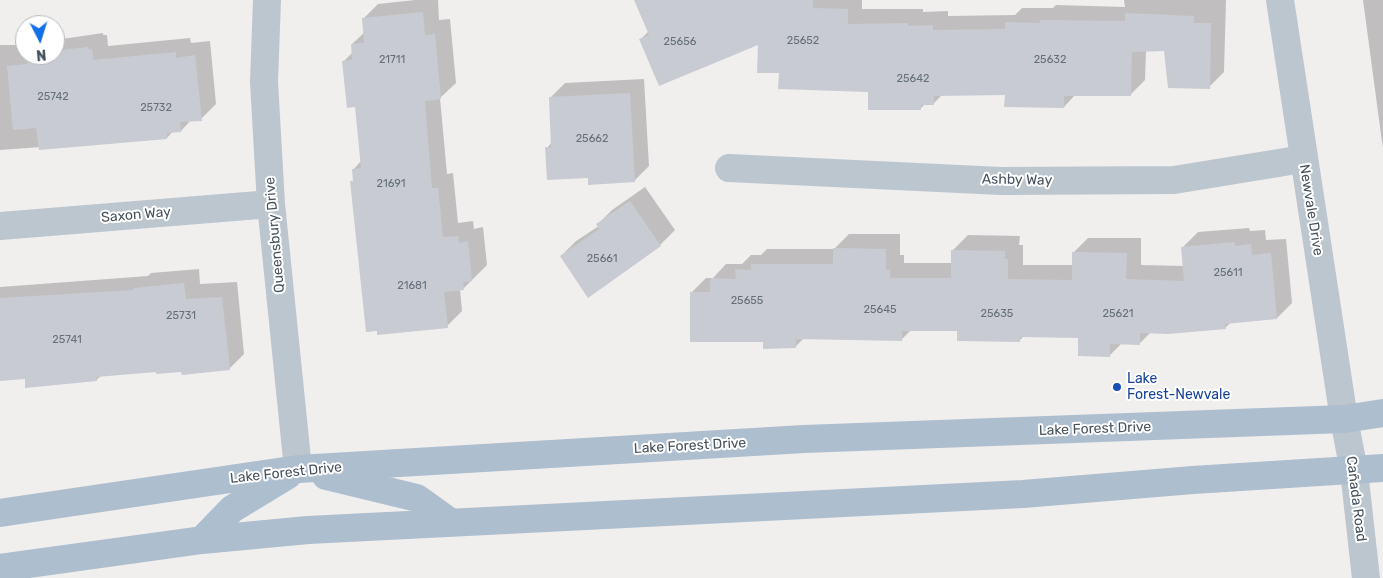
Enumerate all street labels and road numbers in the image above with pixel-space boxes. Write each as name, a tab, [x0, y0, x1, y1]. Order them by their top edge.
street label: Newvale Drive	[1295, 163, 1327, 257]
street label: Ashby Way	[982, 171, 1052, 189]
street label: Queensbury Drive	[262, 176, 288, 294]
street label: Saxon Way	[100, 204, 172, 226]
street label: Lake Forest Drive	[1038, 419, 1152, 439]
street label: Lake Forest Drive	[633, 435, 747, 457]
street label: Cañada Road	[1342, 455, 1370, 543]
street label: Lake Forest Drive	[229, 459, 343, 487]

